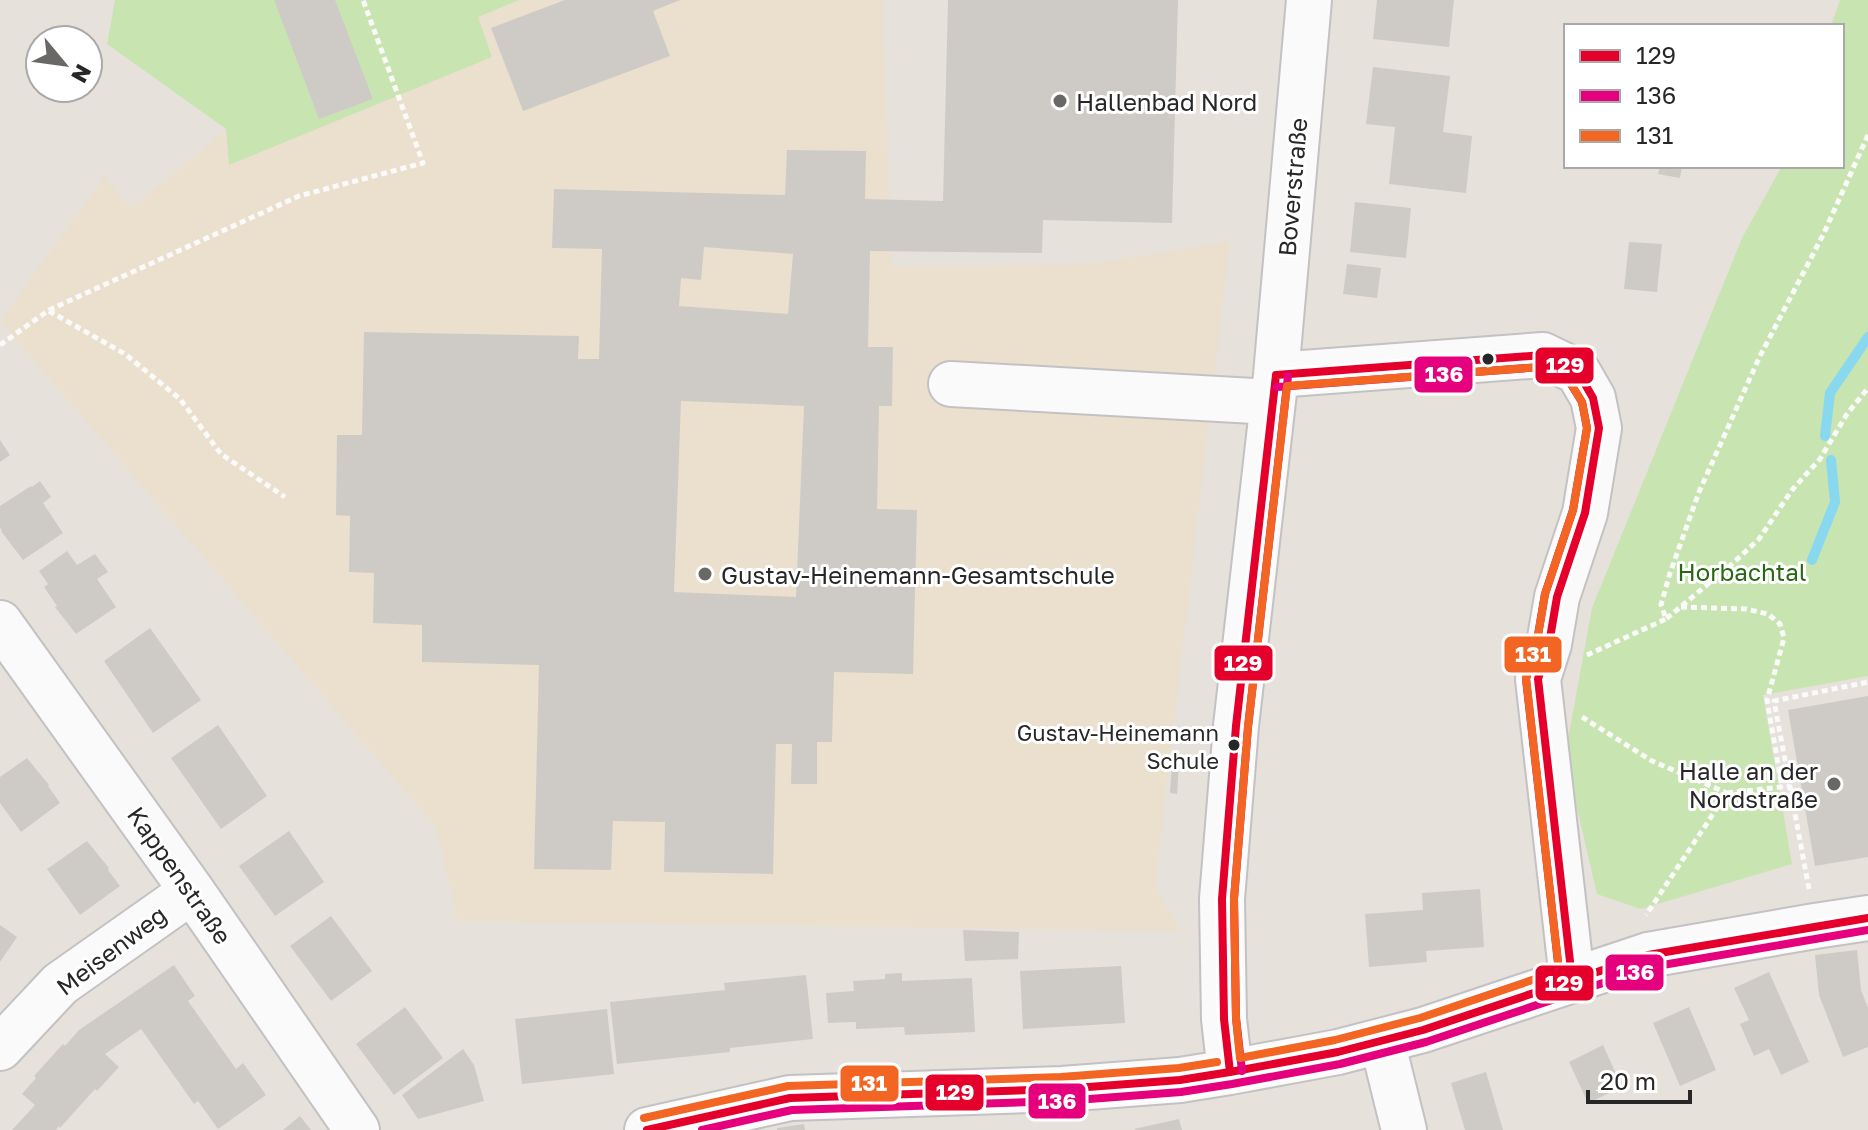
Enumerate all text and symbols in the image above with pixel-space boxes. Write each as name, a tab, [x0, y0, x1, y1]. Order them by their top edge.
north arrow	[24, 24, 104, 104]
legend	[1564, 24, 1844, 168]
text: 129	[1636, 40, 1676, 69]
text: N	[66, 60, 98, 88]
text: 136	[1636, 80, 1676, 109]
place label: Hallenbad Nord	[1076, 87, 1257, 116]
marker: Hallenbad Nord	[1051, 92, 1069, 110]
street label: Boverstraße	[1271, 116, 1313, 258]
text: 131	[1636, 120, 1673, 149]
line badge: 129	[1534, 346, 1595, 385]
unlabelled marker	[1480, 351, 1496, 367]
text: 129	[1546, 351, 1584, 378]
line badge: 136	[1413, 355, 1474, 394]
text: 136	[1425, 360, 1463, 387]
park label: Horbachtal	[1678, 557, 1806, 586]
place label: Gustav-Heinemann-Gesamtschule	[721, 560, 1115, 589]
marker: Gustav-Heinemann-Gesamtschule	[696, 565, 714, 583]
line badge: 131	[1503, 635, 1563, 674]
text: 131	[1515, 640, 1551, 667]
line badge: 129	[1213, 644, 1274, 682]
text: 129	[1224, 649, 1262, 676]
place label: Gustav-Heinemann Schule	[1017, 719, 1219, 774]
marker: Gustav-Heinemann Schule	[1226, 737, 1242, 753]
place label: Halle an der Nordstraße	[1679, 756, 1818, 813]
marker: Halle an der Nordstraße	[1825, 775, 1843, 793]
street label: Kappenstraße	[122, 801, 238, 949]
street label: Meisenweg	[50, 899, 172, 1001]
line badge: 136	[1604, 953, 1665, 992]
text: 136	[1616, 958, 1654, 985]
line badge: 129	[1534, 964, 1595, 1002]
text: 129	[1545, 969, 1583, 996]
scale bar	[1588, 1054, 1690, 1104]
line badge: 131	[839, 1064, 900, 1103]
text: 20 m	[1600, 1066, 1656, 1095]
text: 131	[851, 1069, 887, 1096]
line badge: 129	[924, 1073, 985, 1112]
text: 129	[936, 1078, 974, 1105]
line badge: 136	[1027, 1082, 1087, 1120]
text: 136	[1038, 1087, 1076, 1114]

